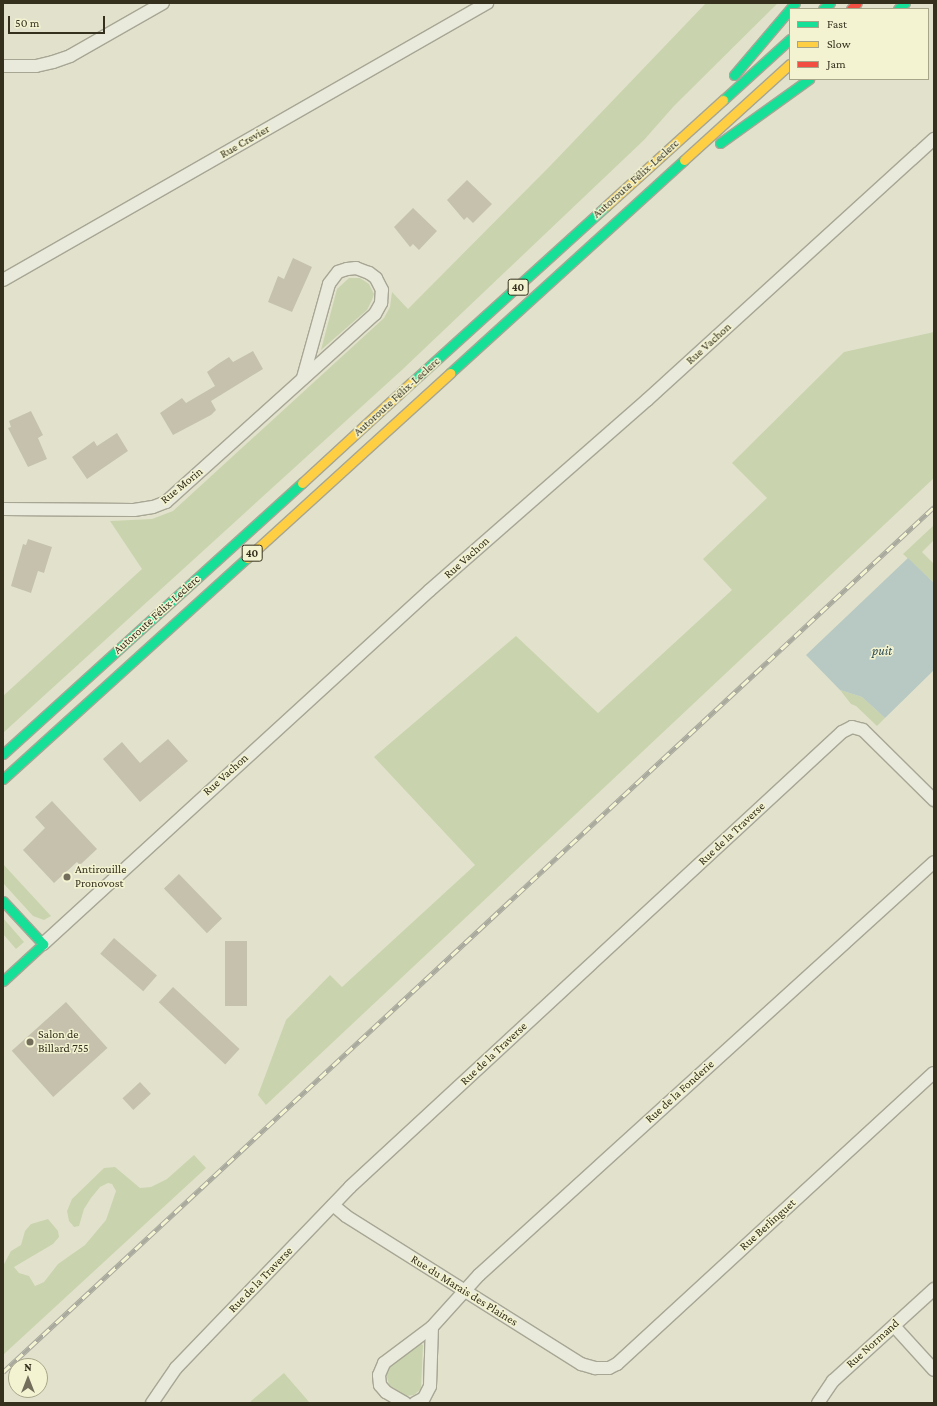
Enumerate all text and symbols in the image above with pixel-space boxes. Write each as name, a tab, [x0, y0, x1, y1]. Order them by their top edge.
scale bar	[10, 8, 107, 34]
legend	[789, 8, 929, 80]
text: 50 m	[15, 16, 39, 30]
text: Fast	[827, 17, 847, 31]
text: Slow	[827, 37, 851, 51]
text: Jam	[827, 57, 846, 71]
street label: Rue Crevier	[218, 122, 272, 162]
street label: Autoroute Félix-Leclerc	[590, 136, 682, 222]
road number: 40	[507, 278, 529, 296]
street label: Rue Vachon	[683, 320, 735, 368]
street label: Autoroute Félix-Leclerc	[351, 354, 443, 440]
street label: Rue Morin	[158, 465, 206, 507]
street label: Rue Vachon	[441, 534, 493, 582]
road number: 40	[241, 544, 263, 562]
street label: Autoroute Félix-Leclerc	[111, 572, 203, 658]
water label: puit	[872, 643, 892, 659]
street label: Rue Vachon	[200, 751, 252, 799]
street label: Rue de la Traverse	[696, 799, 768, 869]
place label: Antirouille Pronovost	[75, 863, 126, 891]
marker: Antirouille Pronovost	[62, 872, 72, 882]
street label: Rue de la Traverse	[458, 1019, 530, 1089]
place label: Salon de Billard 755	[38, 1028, 89, 1056]
marker: Salon de Billard 755	[25, 1037, 35, 1047]
street label: Rue de la Fonderie	[643, 1057, 717, 1127]
street label: Rue Berlinguet	[737, 1196, 799, 1254]
street label: Rue de la Traverse	[226, 1244, 296, 1316]
street label: Rue du Marais des Plaines	[408, 1252, 520, 1330]
street label: Rue Normand	[844, 1316, 902, 1372]
north arrow	[8, 1358, 48, 1398]
text: N	[24, 1361, 32, 1373]

